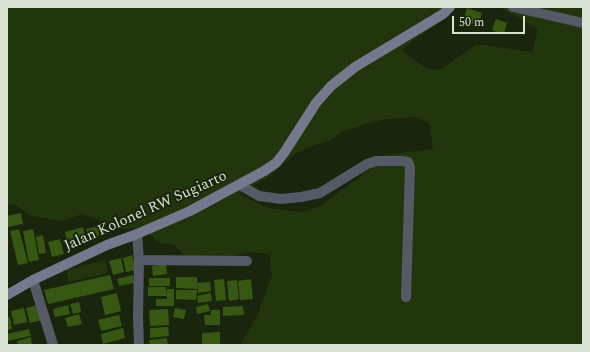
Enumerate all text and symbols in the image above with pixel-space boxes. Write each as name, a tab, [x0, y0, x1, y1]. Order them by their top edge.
scale bar	[454, 8, 527, 34]
text: 50 m	[459, 13, 484, 32]
street label: Jalan Kolonel RW Sugiarto	[62, 168, 230, 256]

